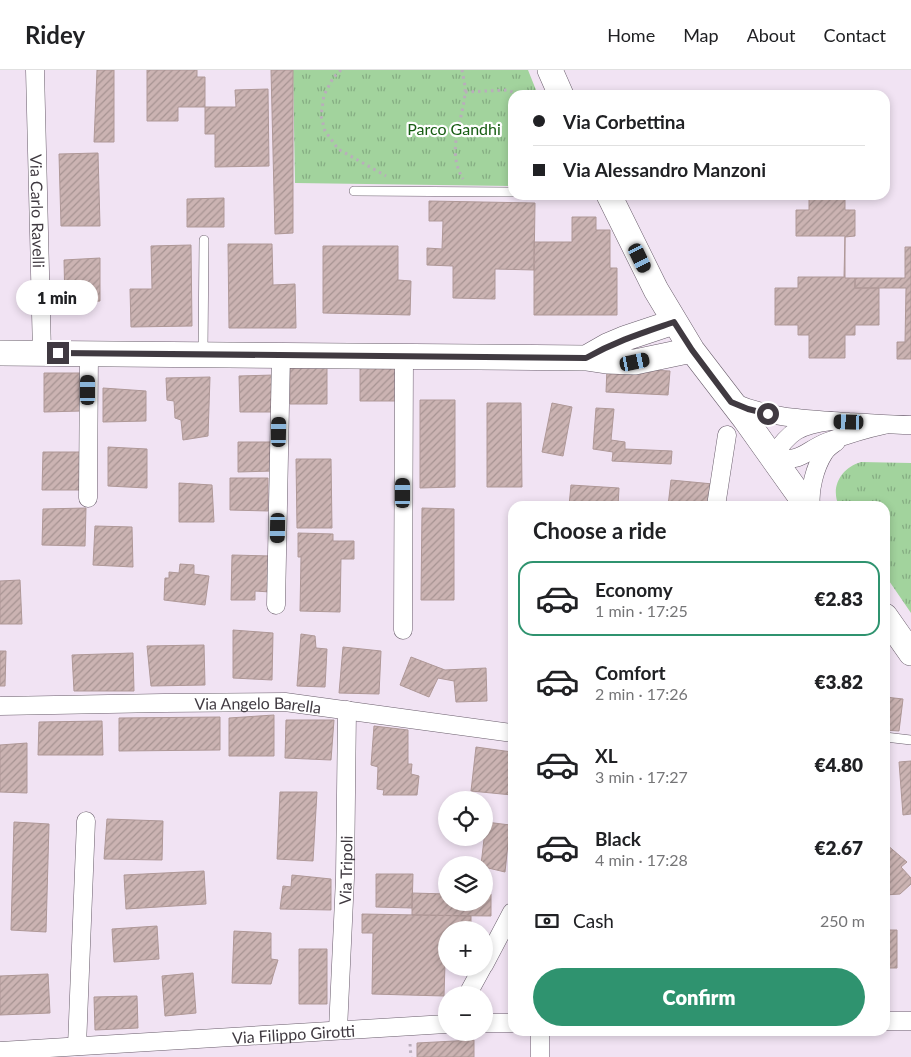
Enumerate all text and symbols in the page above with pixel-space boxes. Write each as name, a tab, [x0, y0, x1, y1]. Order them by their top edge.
text: Ridey	[25, 20, 85, 49]
text: Home	[607, 24, 655, 46]
text: Map	[683, 24, 719, 46]
text: About	[747, 24, 796, 46]
text: Contact	[824, 24, 886, 46]
text: Via Corbettina	[563, 110, 685, 133]
park label: Parco Gandhi	[407, 119, 501, 138]
street label: Via Carlo Ravelli	[28, 154, 49, 268]
text: Via Alessandro Manzoni	[563, 158, 766, 181]
car	[626, 241, 653, 275]
callout: 1 min	[17, 280, 99, 316]
text: 1 min	[37, 288, 77, 307]
route end	[47, 342, 69, 364]
car	[618, 352, 651, 372]
car	[80, 375, 95, 405]
route start	[757, 403, 779, 425]
car	[833, 414, 864, 430]
car	[271, 417, 286, 447]
car	[395, 478, 410, 508]
car	[270, 513, 285, 543]
text: Choose a ride	[533, 517, 667, 544]
icon: car	[535, 576, 580, 621]
text: Economy	[595, 578, 673, 601]
text: €2.83	[814, 587, 863, 610]
text: 1 min · 17:25	[595, 601, 688, 620]
icon: car	[535, 659, 580, 704]
text: Comfort	[595, 661, 666, 684]
text: €3.82	[814, 670, 863, 693]
text: 2 min · 17:26	[595, 684, 688, 703]
street label: Via Angelo Barella	[194, 692, 323, 716]
icon: car	[535, 742, 580, 787]
text: XL	[595, 744, 618, 767]
text: €4.80	[814, 753, 863, 776]
text: 3 min · 17:27	[595, 767, 688, 786]
map controls	[438, 791, 493, 1041]
button: locate	[438, 791, 493, 846]
icon: car	[535, 825, 580, 870]
text: Black	[595, 827, 641, 850]
street label: Via Tripoli	[334, 835, 355, 905]
text: €2.67	[814, 836, 863, 859]
text: 4 min · 17:28	[595, 850, 688, 869]
button: layers	[438, 856, 493, 911]
icon: cash	[533, 907, 561, 935]
text: Cash	[573, 909, 614, 932]
text: 250 m	[820, 911, 865, 930]
button: +	[438, 921, 493, 976]
button: Confirm	[533, 968, 865, 1026]
button: −	[438, 986, 493, 1041]
street label: Via Filippo Girotti	[231, 1020, 356, 1046]

